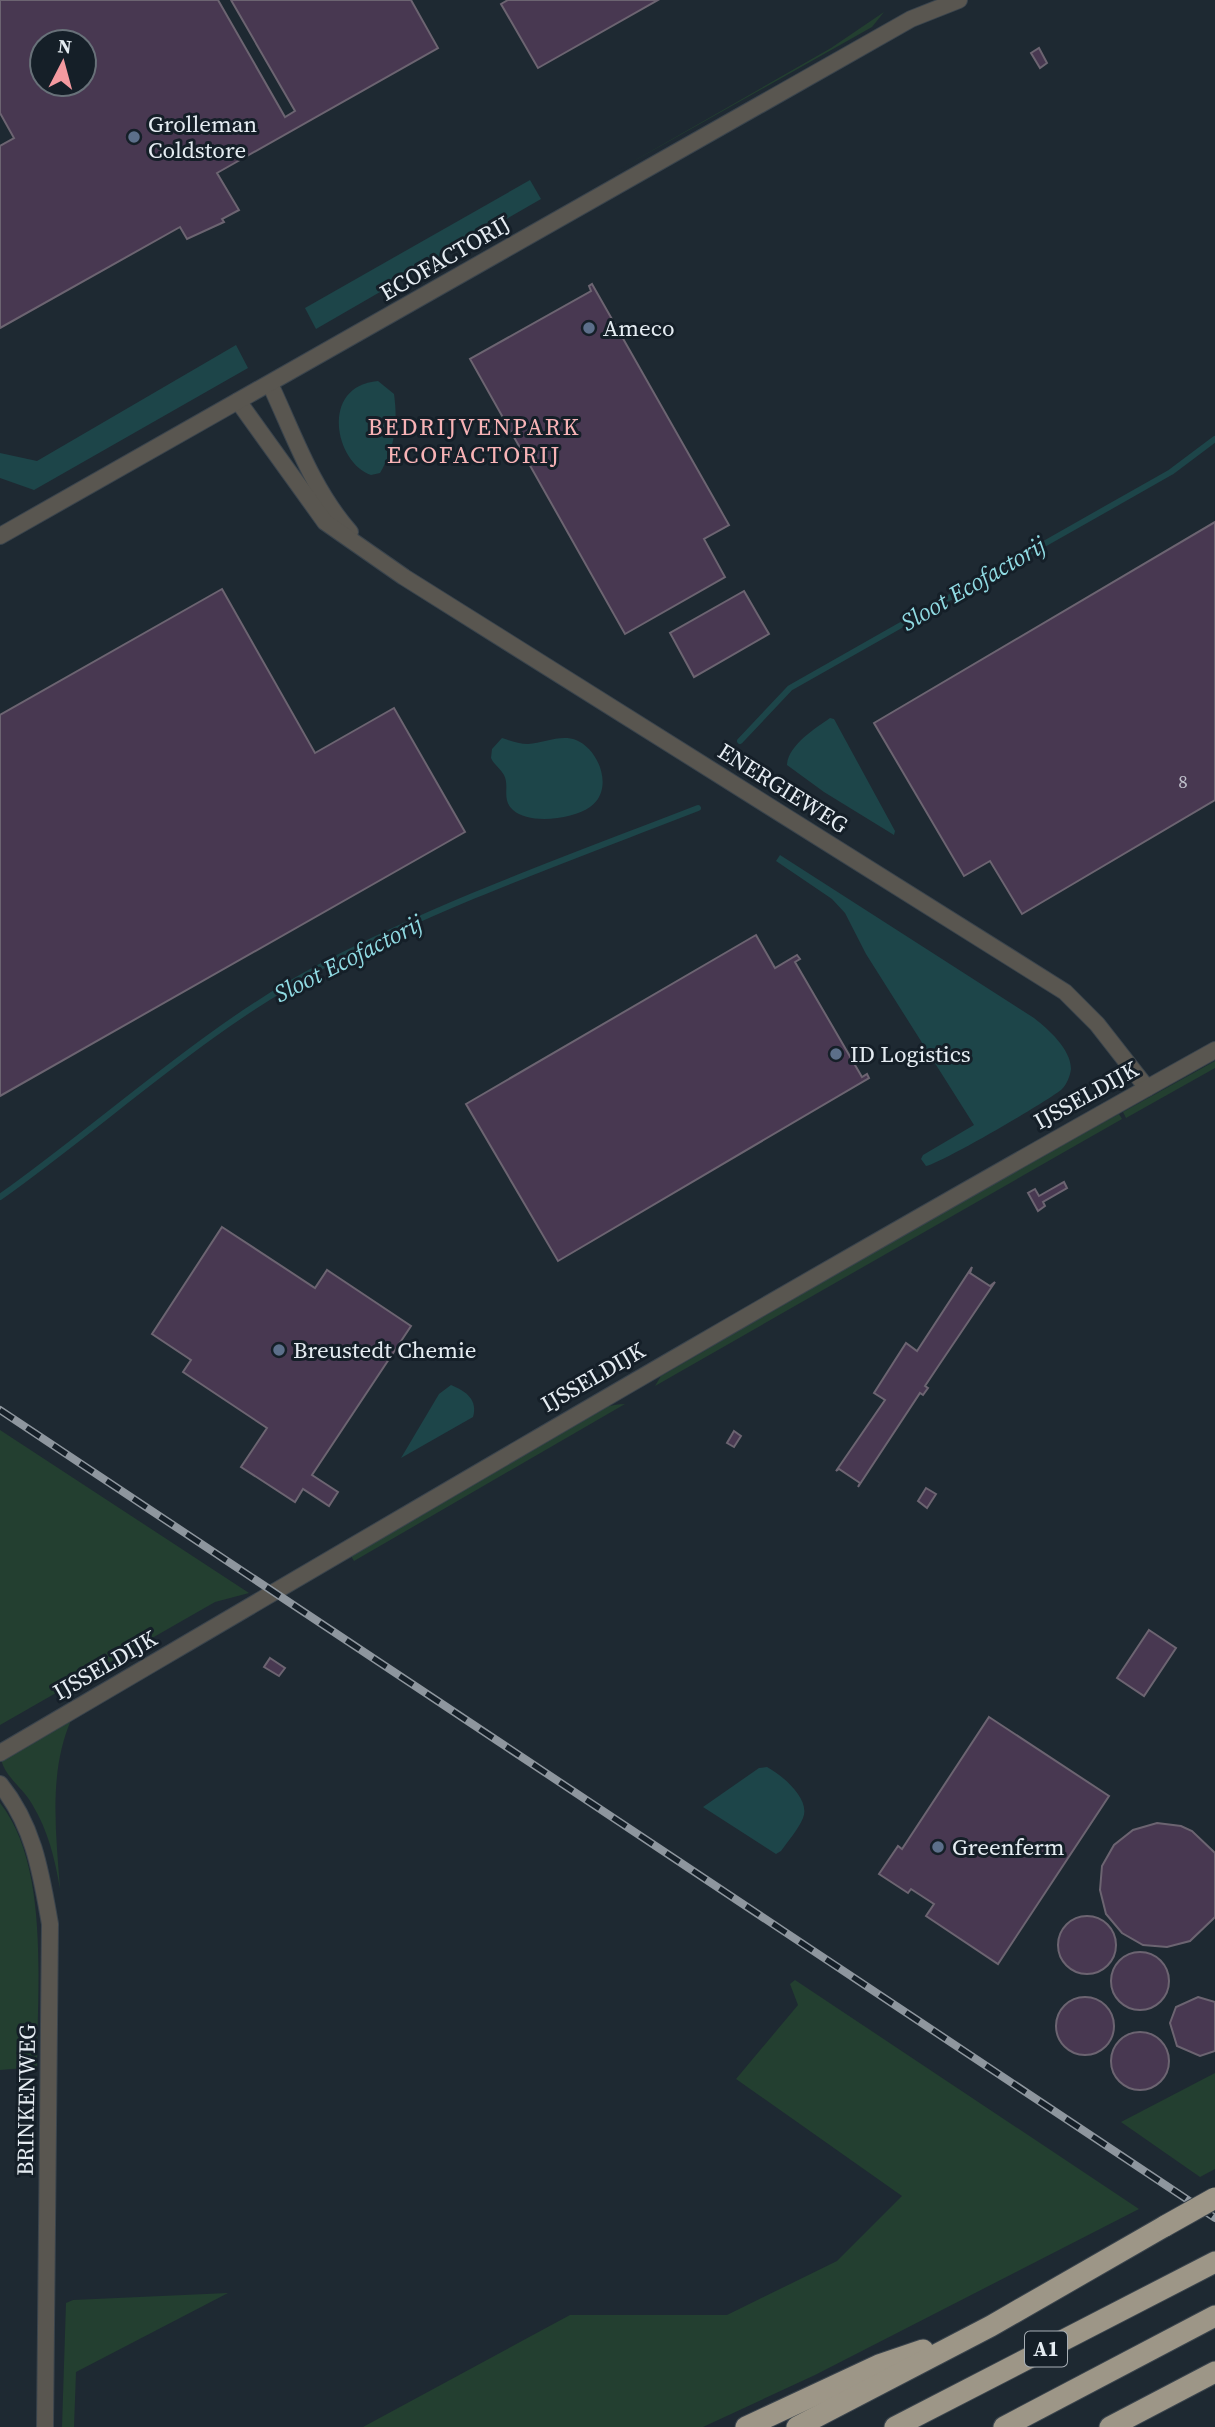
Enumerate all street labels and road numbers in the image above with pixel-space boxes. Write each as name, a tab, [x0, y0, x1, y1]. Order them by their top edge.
street label: ECOFACTORIJ	[374, 208, 516, 308]
street label: ENERGIEWEG	[712, 735, 855, 841]
street label: IJSSELDIJK	[1028, 1053, 1145, 1137]
street label: IJSSELDIJK	[535, 1334, 651, 1420]
street label: IJSSELDIJK	[47, 1622, 163, 1708]
street label: BRINKENWEG	[9, 2023, 43, 2176]
road number: A1	[1025, 2332, 1067, 2366]

